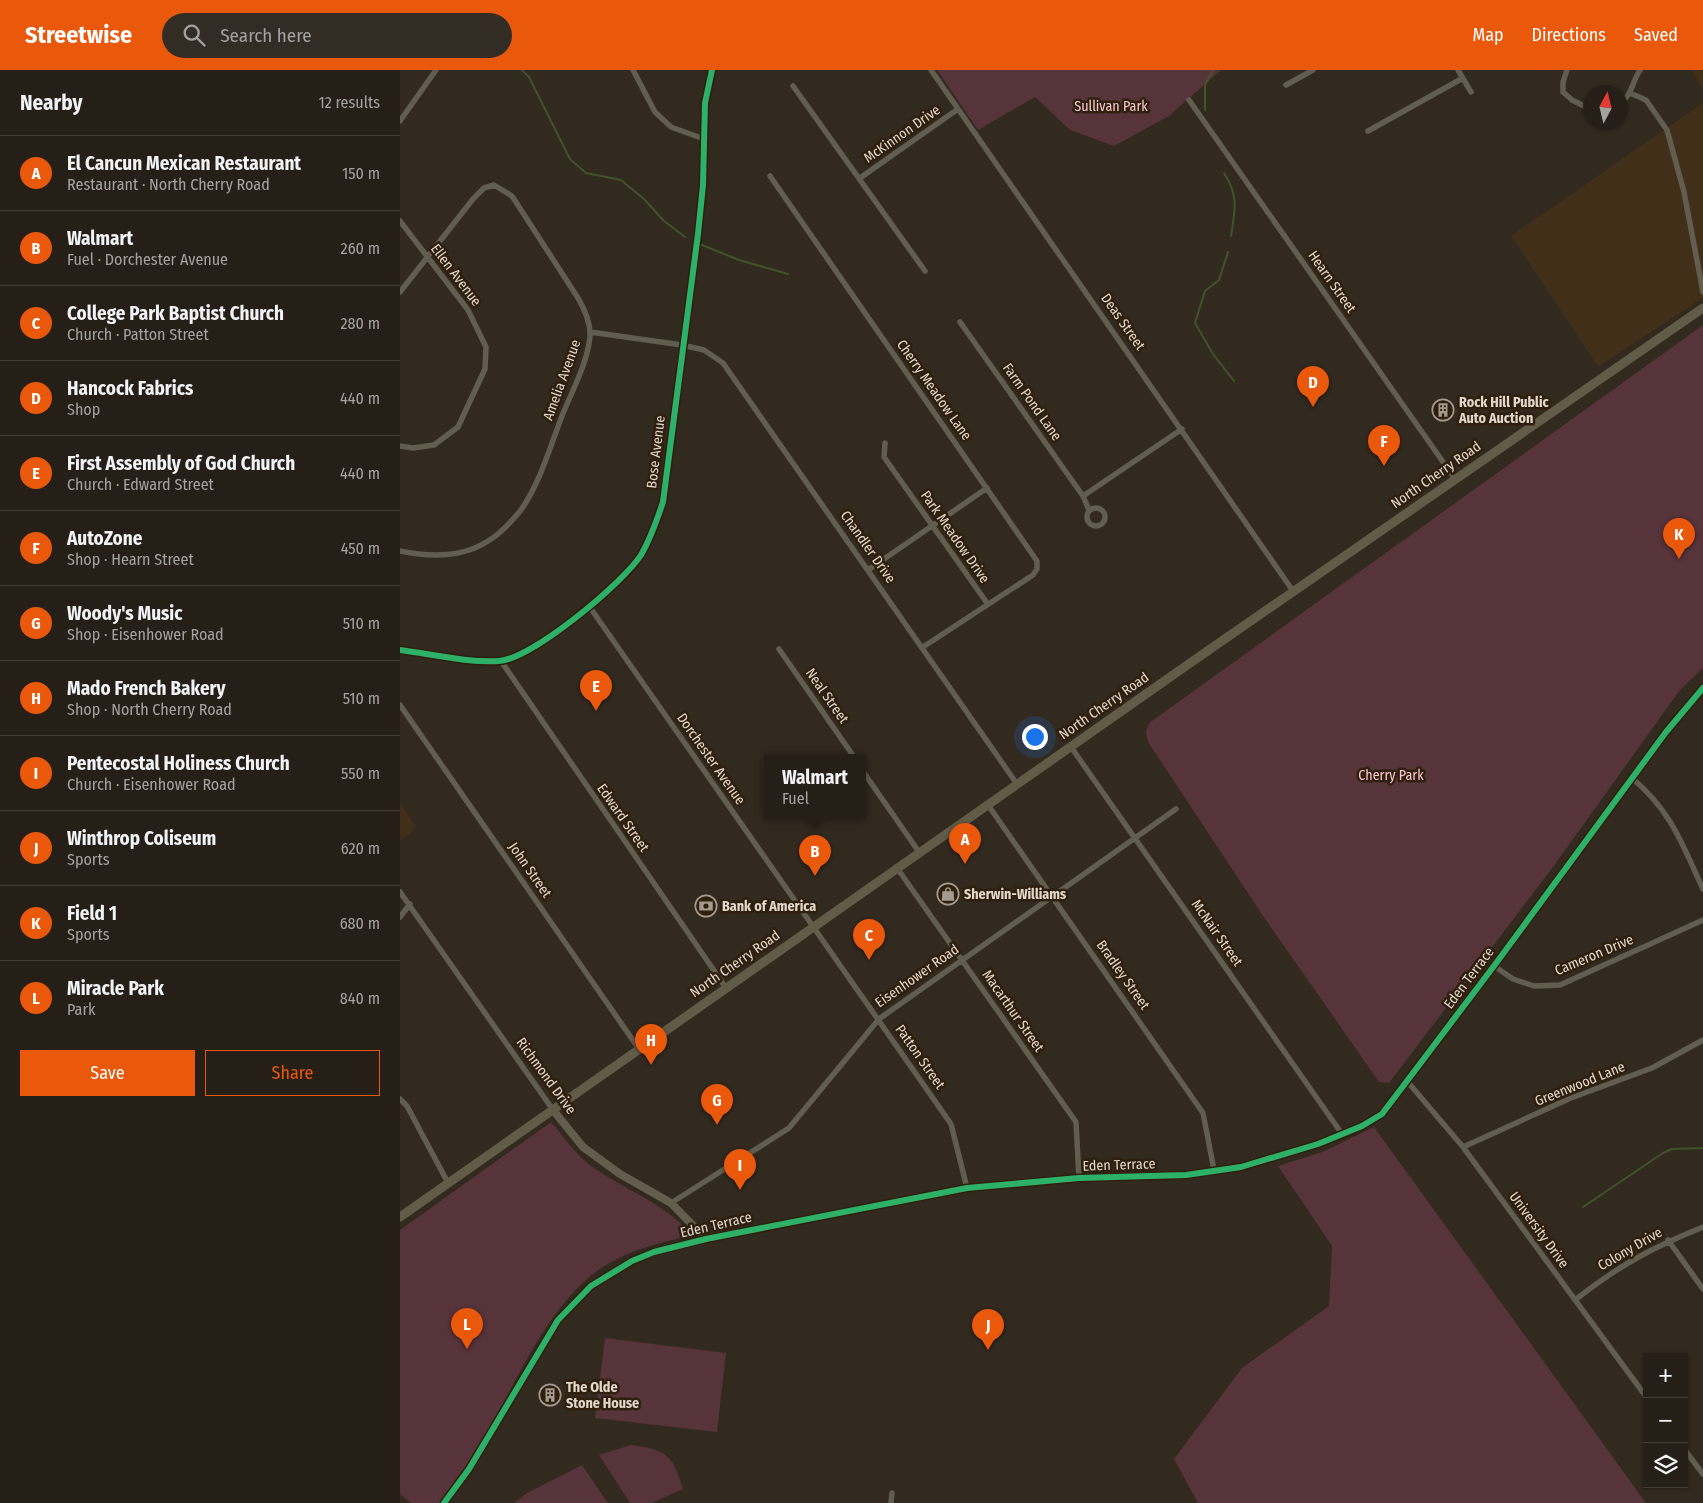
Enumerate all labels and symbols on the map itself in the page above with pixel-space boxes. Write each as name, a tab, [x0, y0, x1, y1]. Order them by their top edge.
north arrow	[1583, 85, 1628, 130]
park label: Sullivan Park	[1074, 98, 1148, 115]
street label: McKinnon Drive	[861, 101, 944, 167]
street label: Ellen Avenue	[427, 241, 485, 310]
street label: Hearn Street	[1304, 248, 1360, 317]
street label: Deas Street	[1097, 290, 1149, 354]
street label: Cherry Meadow Lane	[893, 336, 975, 444]
street label: Amelia Avenue	[540, 337, 584, 423]
street label: Farm Pond Lane	[999, 360, 1065, 444]
pin: D	[1297, 366, 1329, 407]
place label: Rock Hill Public Auto Auction	[1458, 394, 1550, 427]
building icon: Rock Hill Public Auto Auction	[1431, 398, 1455, 422]
street label: Bose Avenue	[643, 415, 669, 489]
pin: F	[1368, 425, 1400, 466]
street label: North Cherry Road	[1388, 438, 1484, 512]
street label: Park Meadow Drive	[917, 488, 993, 586]
street label: Chandler Drive	[837, 508, 899, 587]
pin: K	[1663, 518, 1695, 559]
street label: Neal Street	[802, 665, 852, 727]
street label: North Cherry Road	[1056, 669, 1152, 743]
pin: E	[580, 670, 612, 711]
street label: Dorchester Avenue	[673, 710, 749, 808]
your location	[1022, 724, 1048, 750]
park label: Cherry Park	[1358, 767, 1424, 784]
street label: Edward Street	[593, 781, 653, 856]
pin: A	[949, 823, 981, 864]
pin: B	[799, 835, 831, 876]
street label: John Street	[505, 839, 555, 901]
shop icon: Sherwin-Williams	[936, 882, 960, 906]
place label: Sherwin-Williams	[964, 886, 1066, 903]
bank icon: Bank of America	[694, 894, 718, 918]
street label: McNair Street	[1188, 896, 1246, 970]
place label: Bank of America	[722, 898, 816, 915]
pin: C	[853, 919, 885, 960]
street label: North Cherry Road	[687, 927, 783, 1001]
street label: Cameron Drive	[1552, 931, 1636, 979]
street label: Bradley Street	[1093, 937, 1153, 1013]
street label: Eisenhower Road	[872, 941, 962, 1011]
street label: Eden Terrace	[1440, 944, 1498, 1012]
street label: Macarthur Street	[978, 967, 1048, 1056]
street label: Patton Street	[892, 1021, 949, 1093]
pin: H	[635, 1024, 667, 1065]
street label: Richmond Drive	[513, 1034, 580, 1118]
street label: Greenwood Lane	[1532, 1058, 1628, 1110]
pin: G	[701, 1084, 733, 1125]
pin: I	[724, 1149, 756, 1190]
street label: Eden Terrace	[1082, 1155, 1156, 1175]
street label: University Drive	[1506, 1189, 1572, 1272]
street label: Eden Terrace	[679, 1209, 753, 1241]
street label: Colony Drive	[1595, 1224, 1665, 1274]
pin: L	[451, 1308, 483, 1349]
pin: J	[972, 1309, 1004, 1350]
place label: The Olde Stone House	[566, 1379, 639, 1412]
building icon: The Olde Stone House	[538, 1383, 562, 1407]

